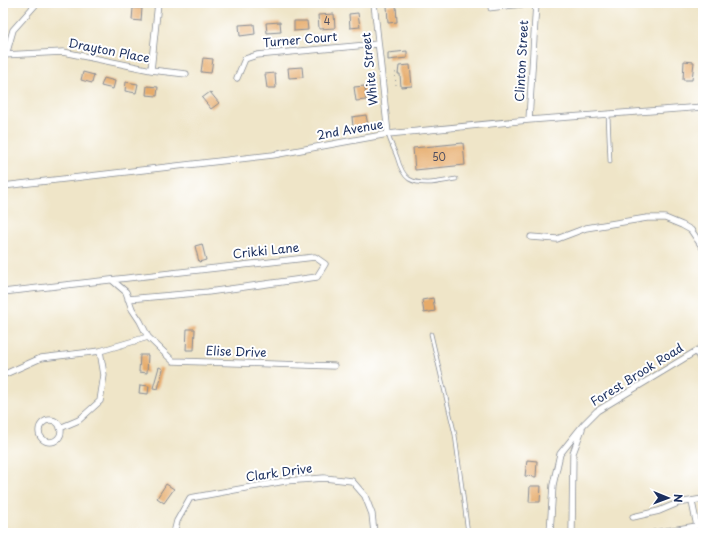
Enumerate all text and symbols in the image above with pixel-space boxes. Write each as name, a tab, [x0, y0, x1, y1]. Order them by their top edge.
house number: 4	[324, 13, 331, 28]
street label: Clinton Street	[510, 20, 532, 102]
street label: Turner Court	[262, 27, 338, 51]
street label: White Street	[356, 32, 382, 107]
street label: Drayton Place	[67, 33, 151, 67]
street label: 2nd Avenue	[315, 114, 385, 144]
house number: 50	[432, 149, 446, 164]
street label: Crikki Lane	[232, 238, 300, 262]
street label: Forest Brook Road	[587, 338, 686, 410]
street label: Elise Drive	[205, 341, 267, 361]
street label: Clark Drive	[244, 458, 313, 486]
north arrow	[648, 478, 688, 518]
text: N	[670, 494, 687, 503]

